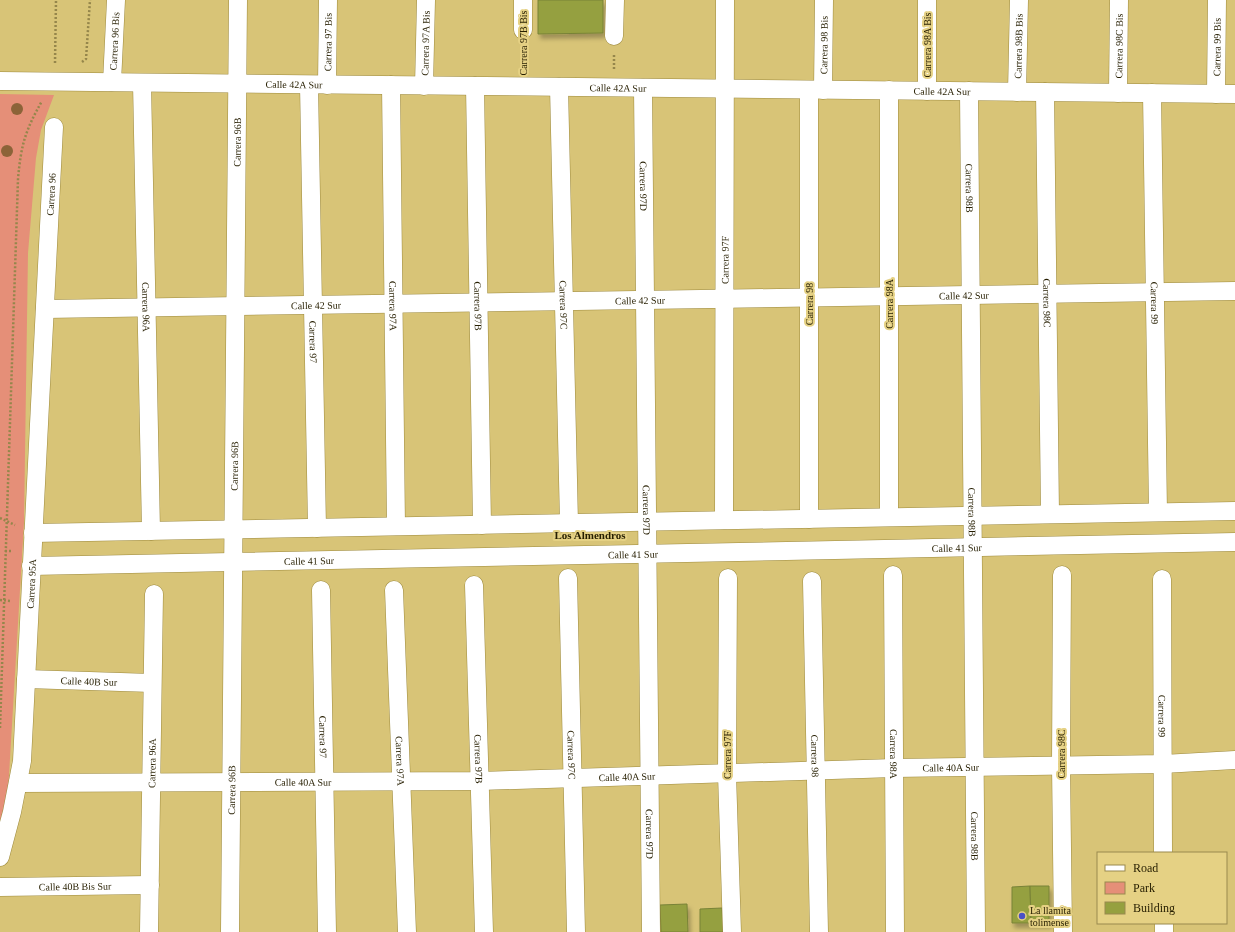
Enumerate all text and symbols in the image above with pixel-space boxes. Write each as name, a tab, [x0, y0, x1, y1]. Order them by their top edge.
street label: Carrera 97A Bis	[419, 10, 432, 76]
street label: Carrera 97B Bis	[518, 10, 529, 76]
street label: Carrera 96 Bis	[108, 12, 121, 71]
street label: Carrera 98A Bis	[922, 12, 933, 78]
street label: Carrera 97 Bis	[322, 13, 334, 71]
street label: Carrera 98B Bis	[1012, 13, 1025, 79]
street label: Carrera 98C Bis	[1113, 13, 1125, 79]
street label: Carrera 98 Bis	[818, 16, 830, 74]
street label: Carrera 99 Bis	[1211, 18, 1223, 76]
street label: Calle 42A Sur	[266, 79, 323, 90]
street label: Calle 42A Sur	[590, 82, 647, 94]
street label: Calle 42A Sur	[914, 86, 971, 97]
street label: Carrera 96B	[232, 117, 243, 167]
street label: Carrera 97D	[638, 161, 649, 211]
street label: Carrera 98B	[964, 163, 975, 213]
street label: Carrera 96	[45, 173, 58, 216]
street label: Carrera 97F	[719, 235, 731, 284]
street label: Carrera 98A	[884, 278, 895, 329]
street label: Carrera 98C	[1041, 278, 1053, 328]
street label: Carrera 97C	[557, 280, 570, 330]
street label: Carrera 97A	[387, 281, 399, 332]
street label: Carrera 97B	[472, 281, 484, 331]
street label: Carrera 96A	[140, 282, 152, 333]
street label: Carrera 99	[1149, 282, 1160, 324]
street label: Carrera 98	[804, 283, 815, 325]
street label: Calle 42 Sur	[939, 290, 990, 301]
street label: Calle 42 Sur	[615, 295, 666, 306]
street label: Calle 42 Sur	[291, 300, 342, 311]
street label: Carrera 97	[307, 321, 319, 363]
street label: Carrera 96B	[229, 441, 240, 491]
street label: Carrera 97D	[641, 485, 652, 535]
street label: Carrera 98B	[966, 487, 978, 537]
district label: Los Almendros	[554, 529, 626, 541]
street label: Calle 41 Sur	[932, 542, 983, 554]
street label: Calle 41 Sur	[608, 548, 659, 560]
street label: Calle 41 Sur	[284, 555, 335, 567]
street label: Carrera 95A	[25, 558, 38, 609]
street label: Calle 40B Sur	[60, 675, 118, 688]
street label: Carrera 99	[1156, 695, 1168, 737]
street label: Carrera 97	[317, 716, 329, 758]
street label: Carrera 98A	[888, 729, 899, 780]
street label: Carrera 98C	[1056, 729, 1067, 779]
street label: Carrera 97C	[565, 730, 578, 780]
street label: Carrera 97F	[722, 731, 733, 779]
street label: Carrera 97B	[472, 734, 485, 784]
street label: Carrera 98	[809, 735, 821, 777]
street label: Carrera 97A	[394, 736, 406, 787]
street label: Carrera 96A	[146, 737, 158, 788]
street label: Calle 40A Sur	[922, 762, 980, 774]
street label: Carrera 96B	[226, 765, 237, 815]
street label: Calle 40A Sur	[598, 770, 656, 783]
street label: Calle 40A Sur	[275, 777, 332, 788]
street label: Carrera 97D	[644, 809, 655, 859]
street label: Carrera 98B	[969, 811, 980, 861]
legend	[1097, 852, 1227, 924]
text: Road	[1133, 861, 1158, 875]
street label: Calle 40B Bis Sur	[39, 881, 112, 892]
text: Park	[1133, 881, 1155, 895]
text: Building	[1133, 901, 1175, 915]
place label: La llamita tolimense	[1030, 905, 1071, 928]
marker: La llamita tolimense	[1017, 911, 1027, 921]

